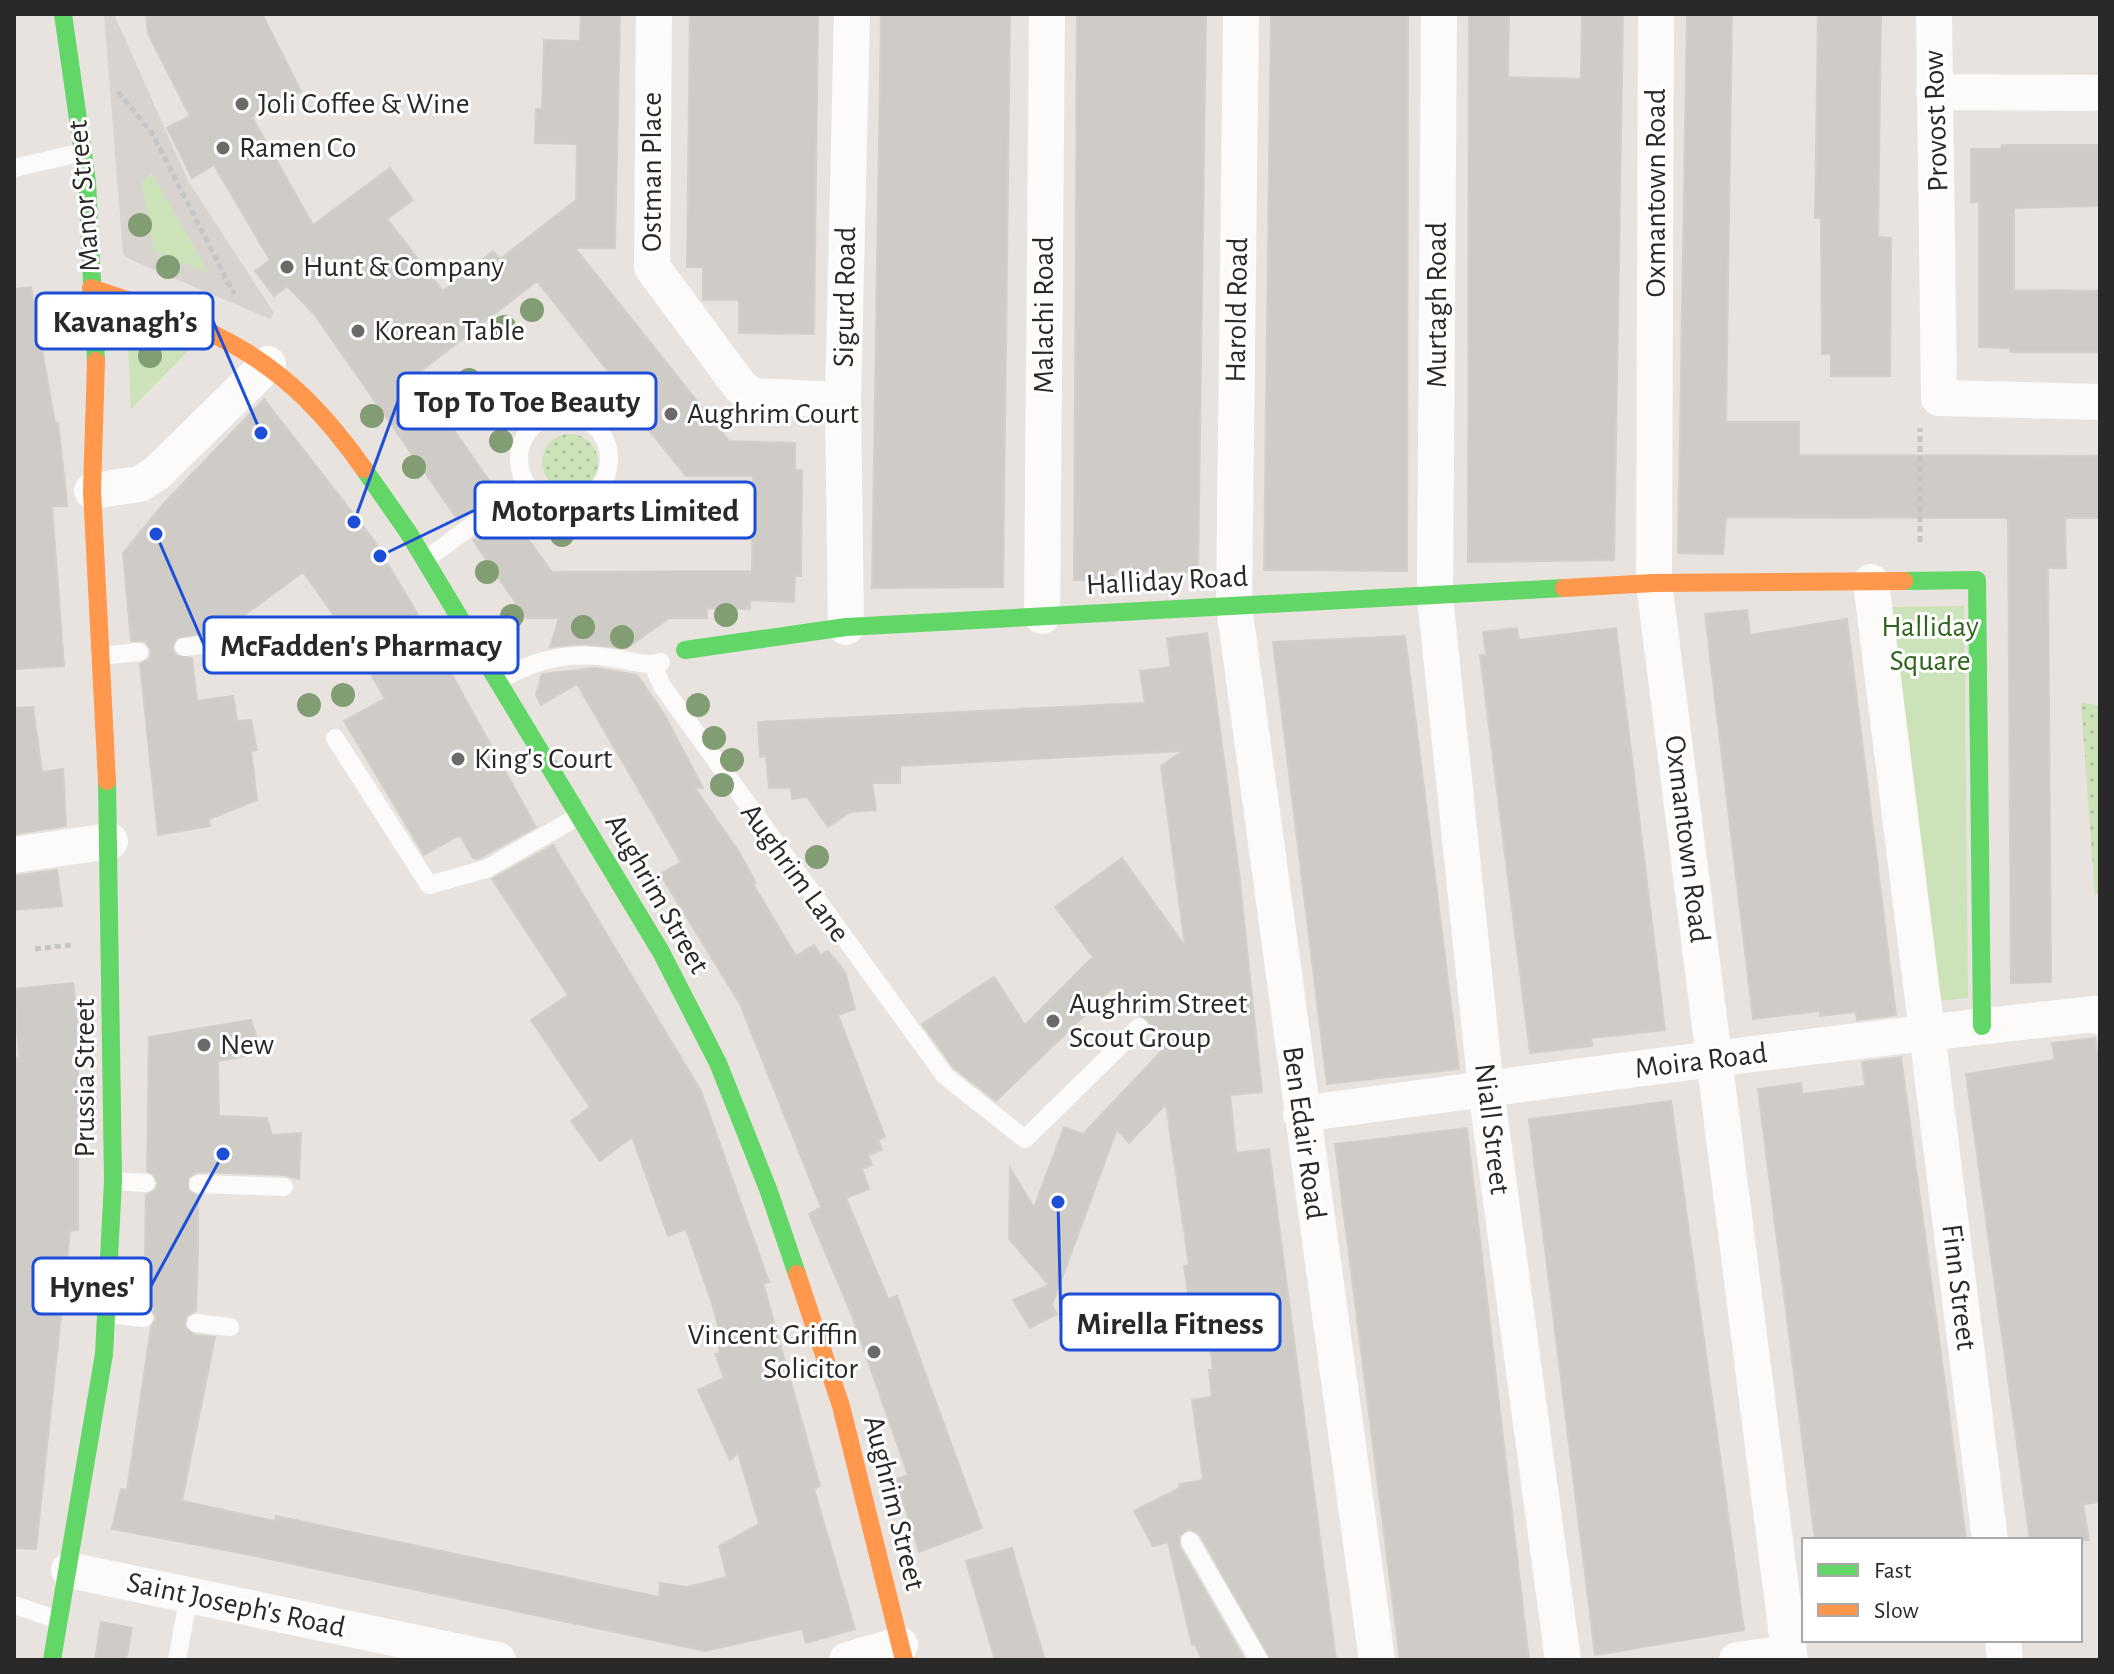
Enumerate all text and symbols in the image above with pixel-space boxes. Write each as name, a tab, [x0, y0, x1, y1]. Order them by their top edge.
street label: Provost Row	[1919, 50, 1953, 192]
place label: Joli Coffee & Wine	[258, 89, 470, 119]
street label: Oxmantown Road	[1641, 89, 1671, 297]
street label: Ostman Place	[637, 92, 667, 252]
marker: Joli Coffee & Wine	[233, 95, 251, 113]
street label: Manor Street	[62, 119, 106, 273]
place label: Ramen Co	[239, 133, 357, 163]
marker: Ramen Co	[214, 139, 232, 157]
street label: Murtagh Road	[1422, 222, 1452, 388]
street label: Sigurd Road	[829, 226, 861, 368]
street label: Malachi Road	[1029, 236, 1059, 394]
street label: Harold Road	[1221, 237, 1253, 383]
place label: Hunt & Company	[303, 252, 504, 282]
marker: Hunt & Company	[278, 258, 296, 276]
callout: Kavanagh’s	[36, 293, 213, 349]
text: Kavanagh’s	[52, 306, 198, 338]
place label: Korean Table	[374, 316, 525, 346]
marker: Korean Table	[349, 322, 367, 340]
callout: Top To Toe Beauty	[398, 373, 656, 429]
text: Top To Toe Beauty	[414, 386, 641, 418]
place label: Aughrim Court	[687, 399, 859, 429]
marker: Aughrim Court	[662, 405, 680, 423]
callout: Motorparts Limited	[475, 482, 755, 538]
text: Motorparts Limited	[491, 495, 739, 527]
street label: Halliday Road	[1085, 562, 1249, 600]
park label: Halliday Square	[1881, 612, 1979, 676]
callout: McFadden's Pharmacy	[204, 617, 518, 673]
text: McFadden's Pharmacy	[220, 630, 503, 662]
street label: Oxmantown Road	[1659, 733, 1715, 945]
place label: King's Court	[474, 744, 613, 774]
marker: King's Court	[449, 750, 467, 768]
street label: Aughrim Lane	[735, 798, 855, 948]
street label: Aughrim Street	[599, 809, 715, 979]
place label: Aughrim Street Scout Group	[1069, 989, 1248, 1053]
street label: Prussia Street	[70, 998, 100, 1158]
marker: Aughrim Street Scout Group	[1044, 1012, 1062, 1030]
place label: New	[220, 1030, 274, 1060]
marker: New	[195, 1036, 213, 1054]
street label: Moira Road	[1633, 1038, 1769, 1084]
street label: Ben Edair Road	[1277, 1044, 1331, 1222]
street label: Niall Street	[1469, 1062, 1515, 1197]
street label: Finn Street	[1936, 1222, 1982, 1352]
callout: Hynes'	[33, 1258, 151, 1314]
text: Hynes'	[49, 1271, 135, 1303]
callout: Mirella Fitness	[1061, 1294, 1280, 1350]
text: Mirella Fitness	[1076, 1308, 1264, 1340]
place label: Vincent Griffin Solicitor	[687, 1320, 858, 1384]
marker: Vincent Griffin Solicitor	[865, 1343, 883, 1361]
street label: Aughrim Street	[858, 1413, 930, 1594]
legend	[1802, 1538, 2082, 1642]
text: Fast	[1874, 1559, 1912, 1583]
street label: Saint Joseph's Road	[124, 1567, 348, 1643]
text: Slow	[1874, 1599, 1919, 1623]

